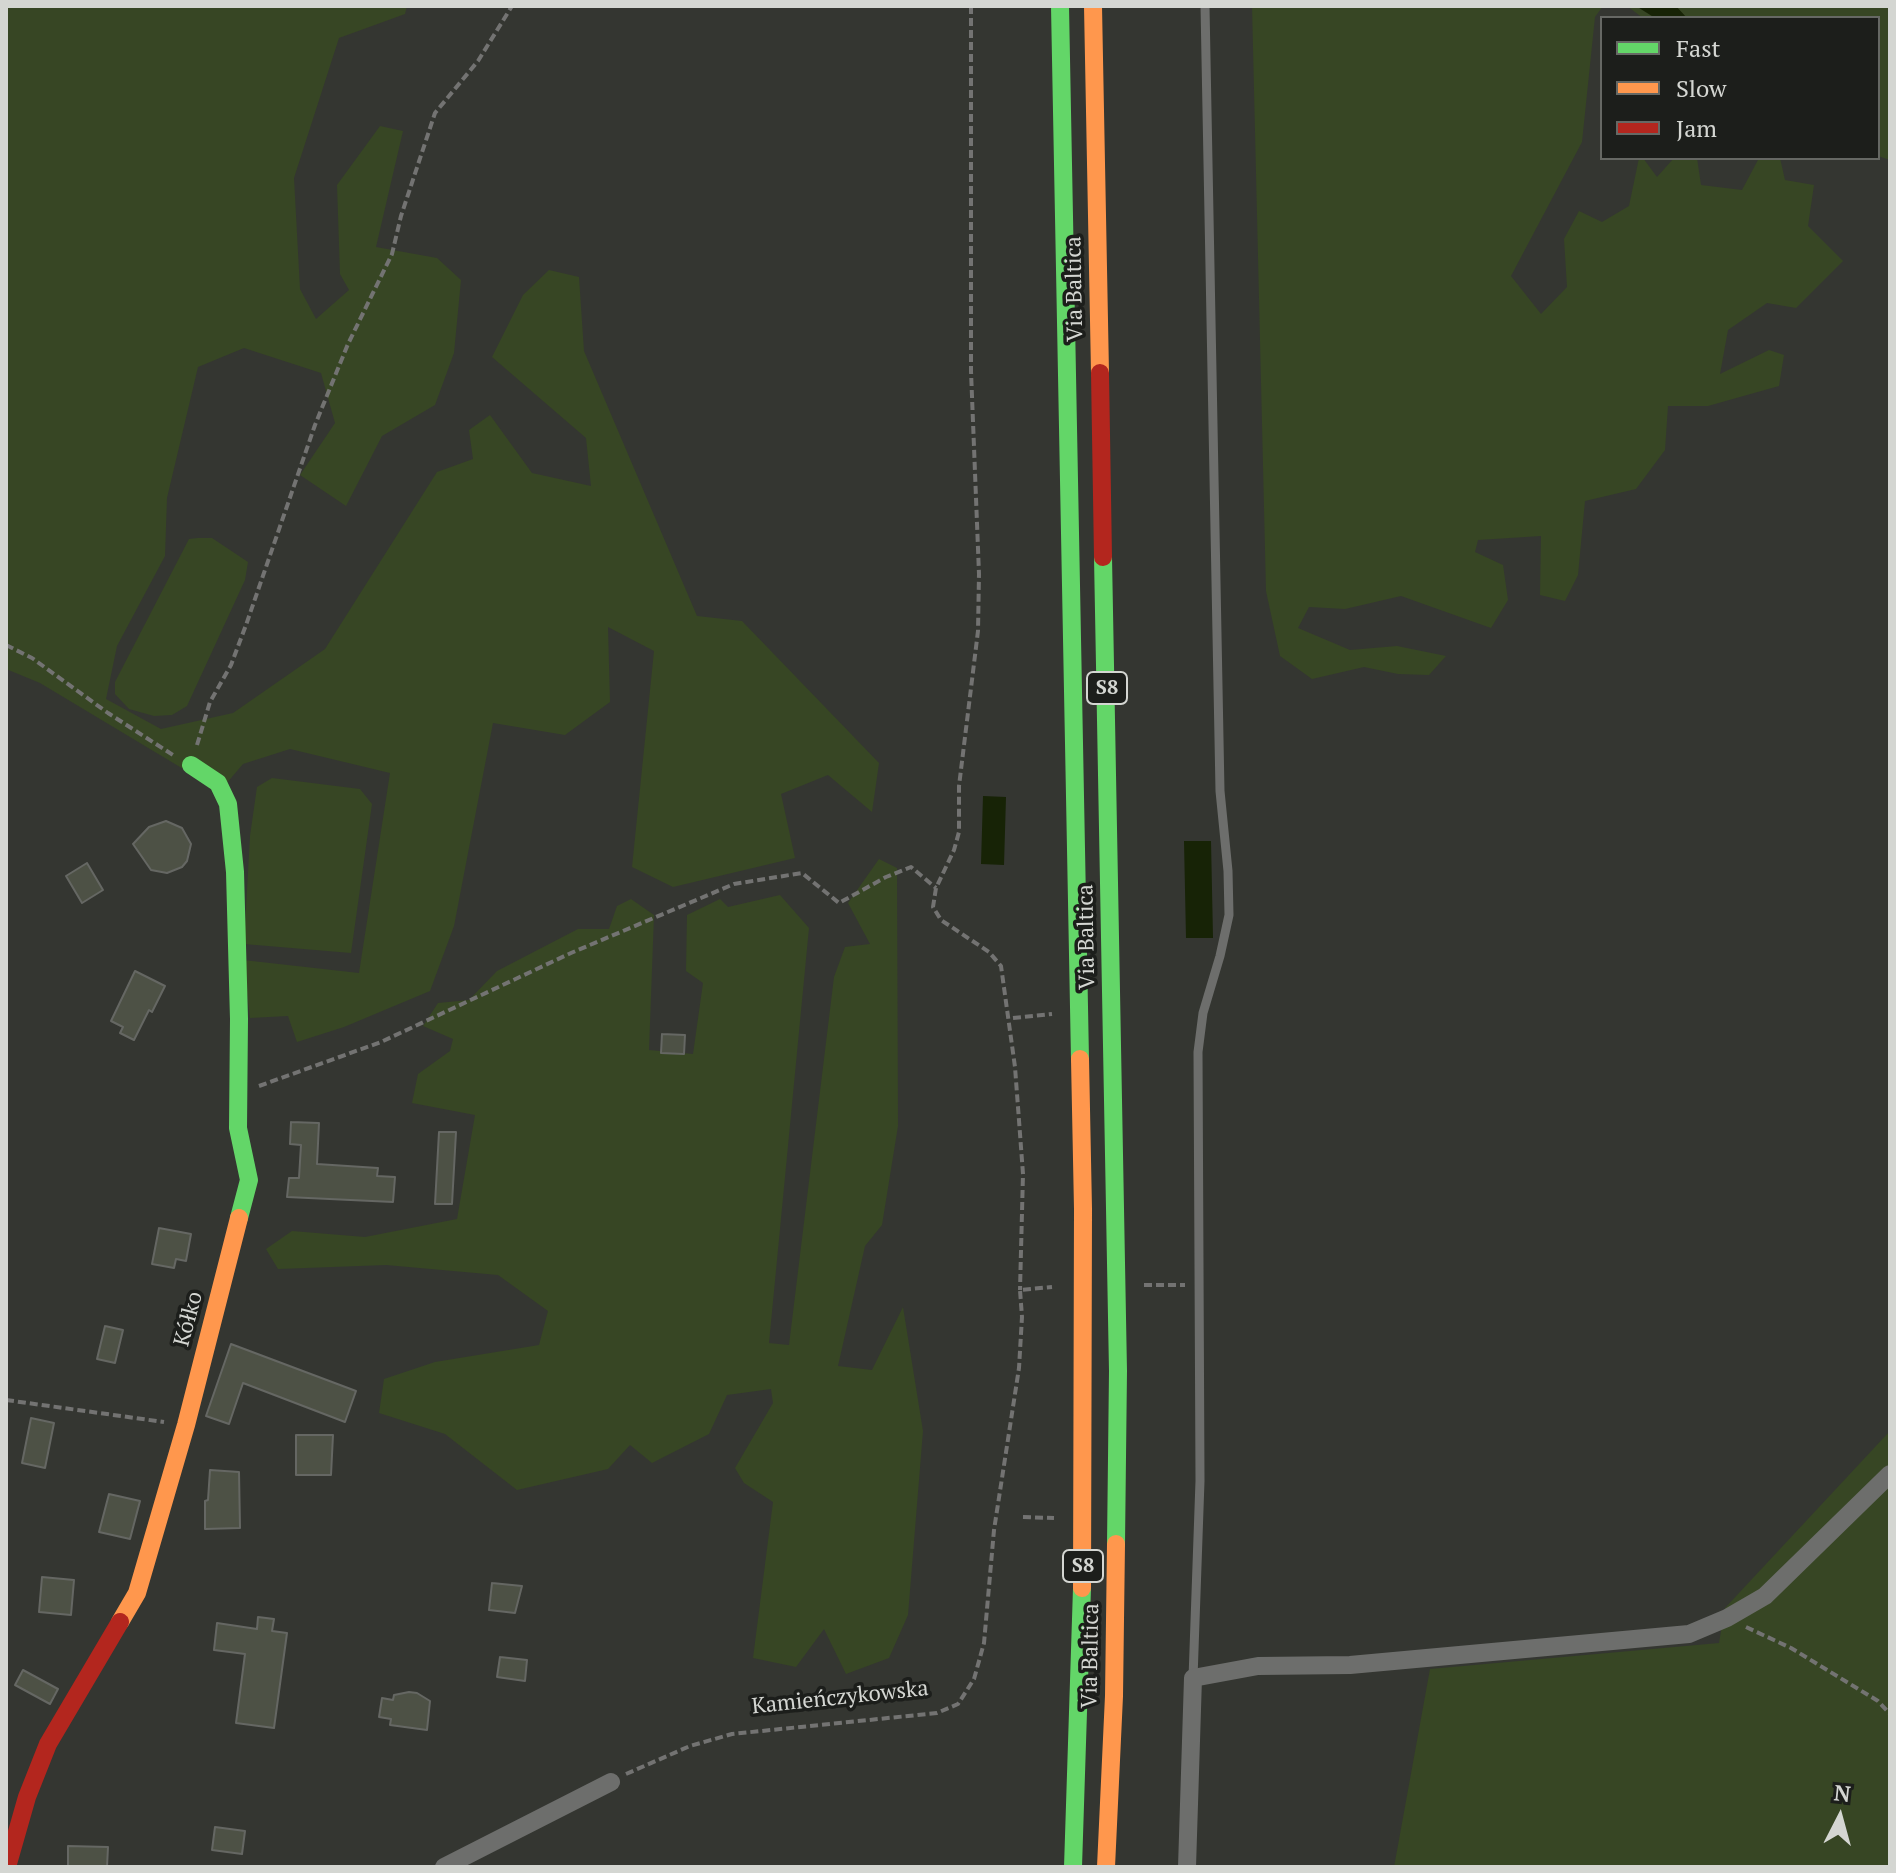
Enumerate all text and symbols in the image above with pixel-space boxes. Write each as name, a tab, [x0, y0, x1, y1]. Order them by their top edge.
legend	[1600, 16, 1880, 160]
text: Fast	[1676, 32, 1720, 64]
text: Slow	[1676, 72, 1727, 104]
text: Jam	[1676, 112, 1717, 144]
street label: Via Baltica	[1061, 236, 1089, 342]
road number: S8	[1087, 672, 1127, 704]
street label: Via Baltica	[1073, 884, 1101, 990]
street label: Kółko	[169, 1289, 209, 1349]
road number: S8	[1063, 1550, 1103, 1582]
street label: Via Baltica	[1077, 1603, 1105, 1709]
street label: Kamieńczykowska	[750, 1676, 930, 1720]
north arrow	[1800, 1777, 1880, 1857]
text: N	[1833, 1777, 1852, 1808]

